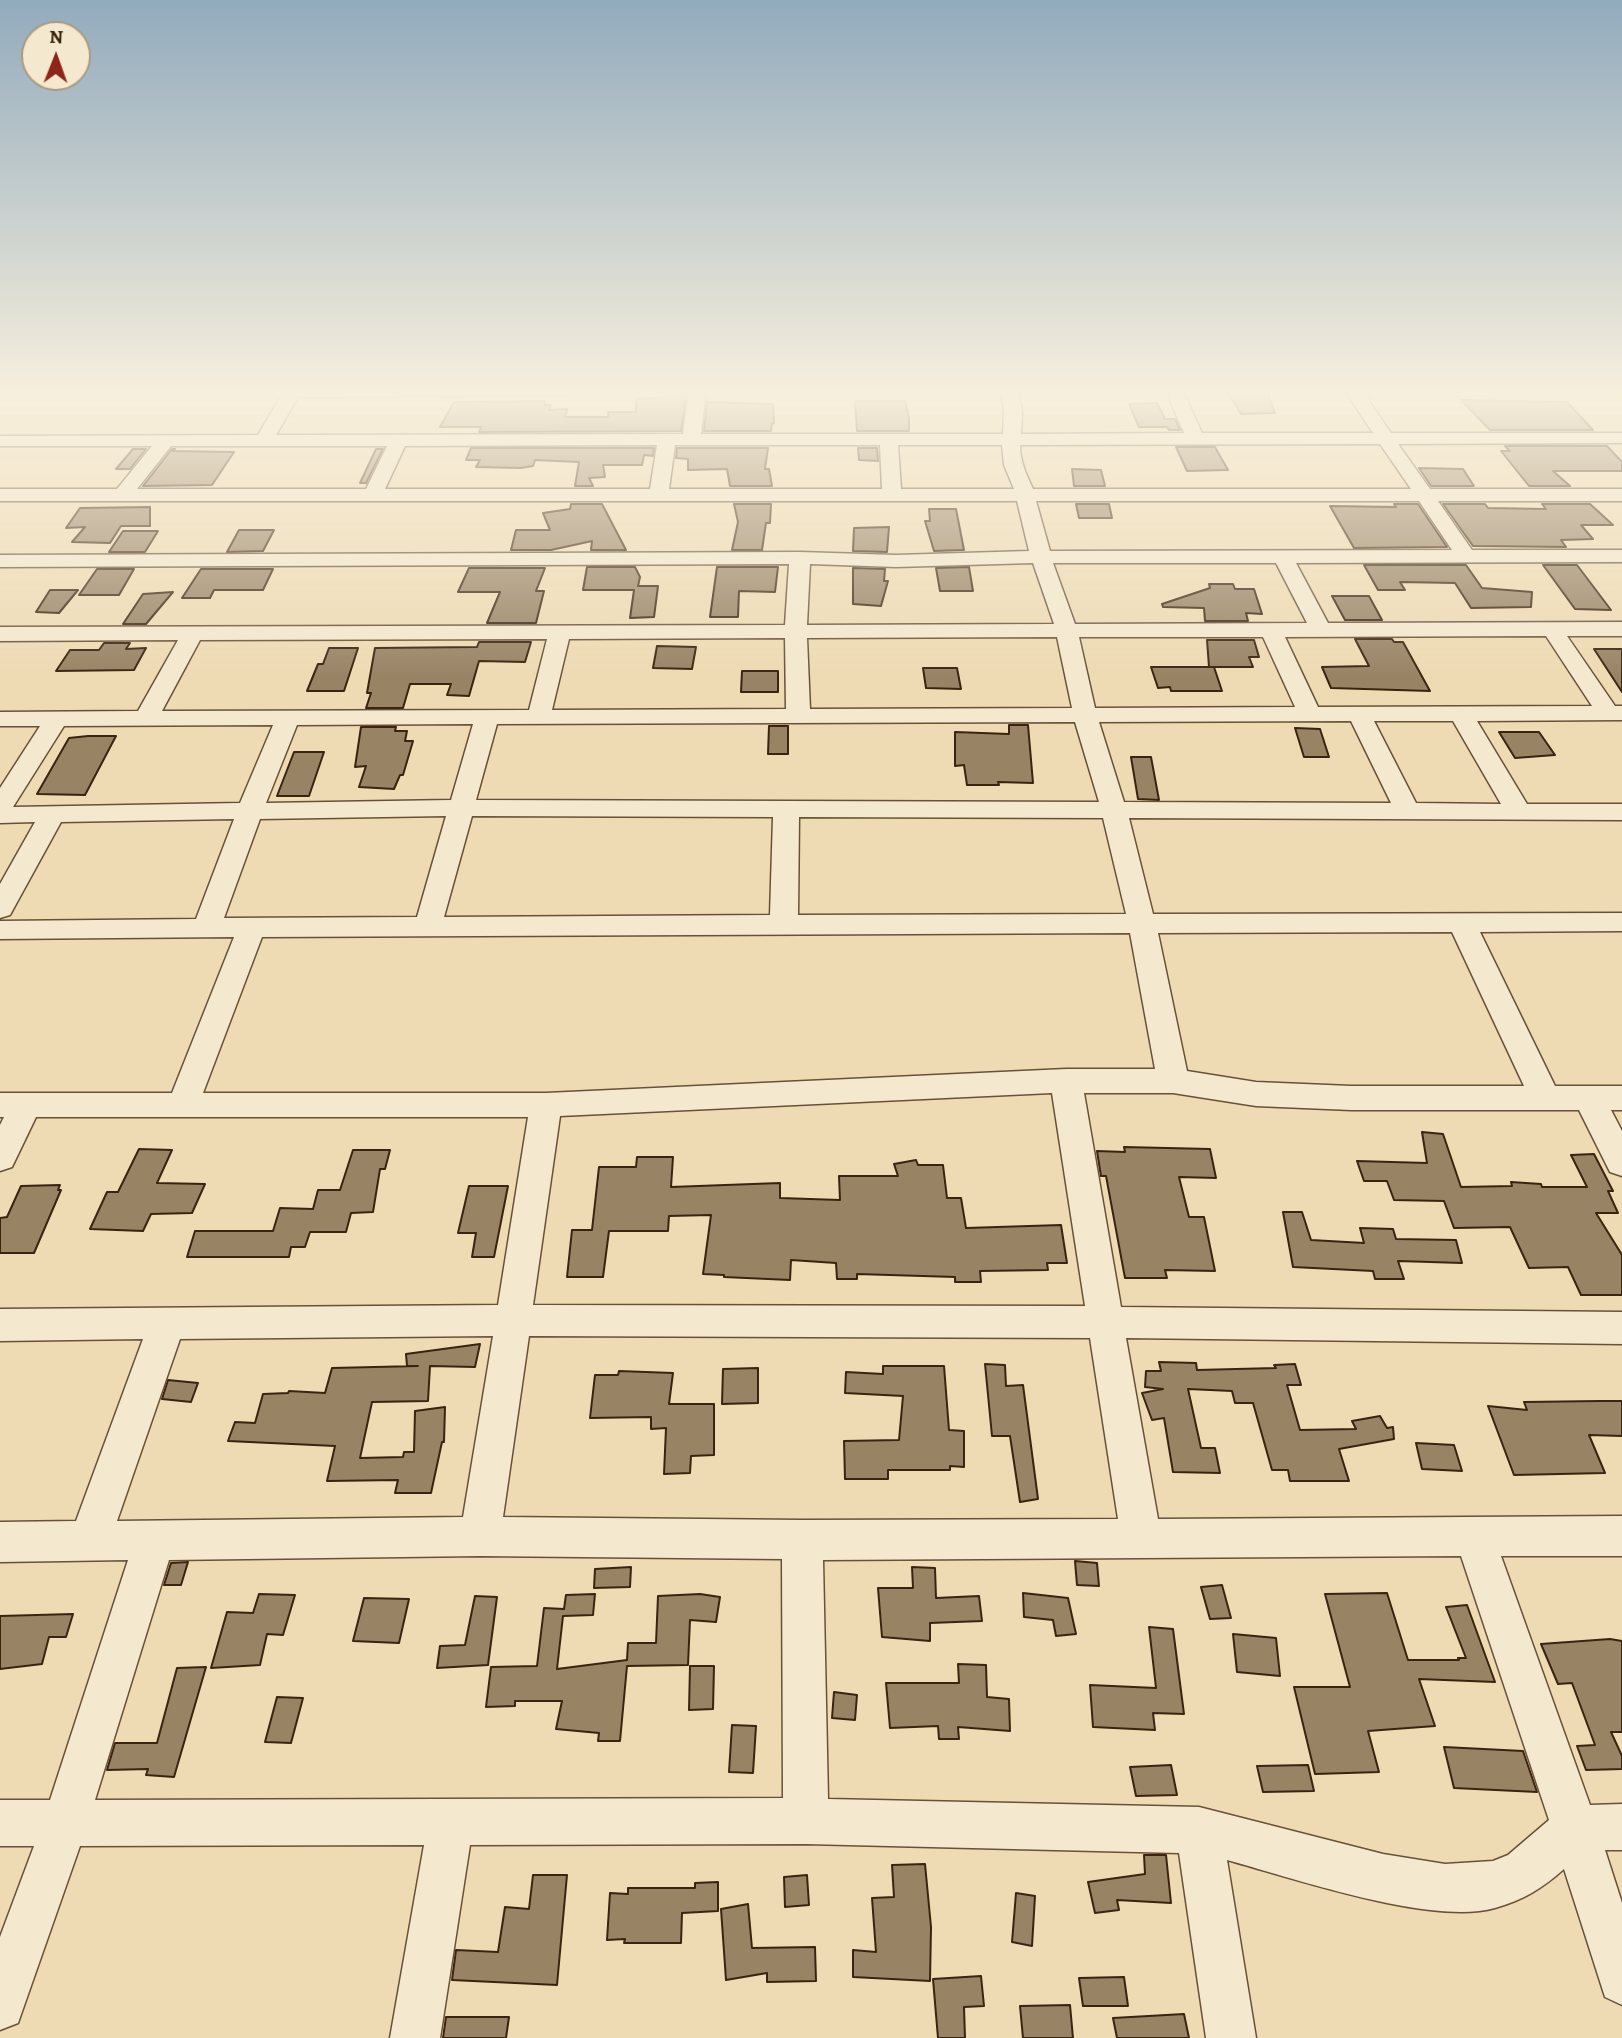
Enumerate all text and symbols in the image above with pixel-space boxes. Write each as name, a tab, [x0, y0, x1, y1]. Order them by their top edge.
north arrow	[21, 21, 91, 91]
text: N	[49, 24, 63, 50]

